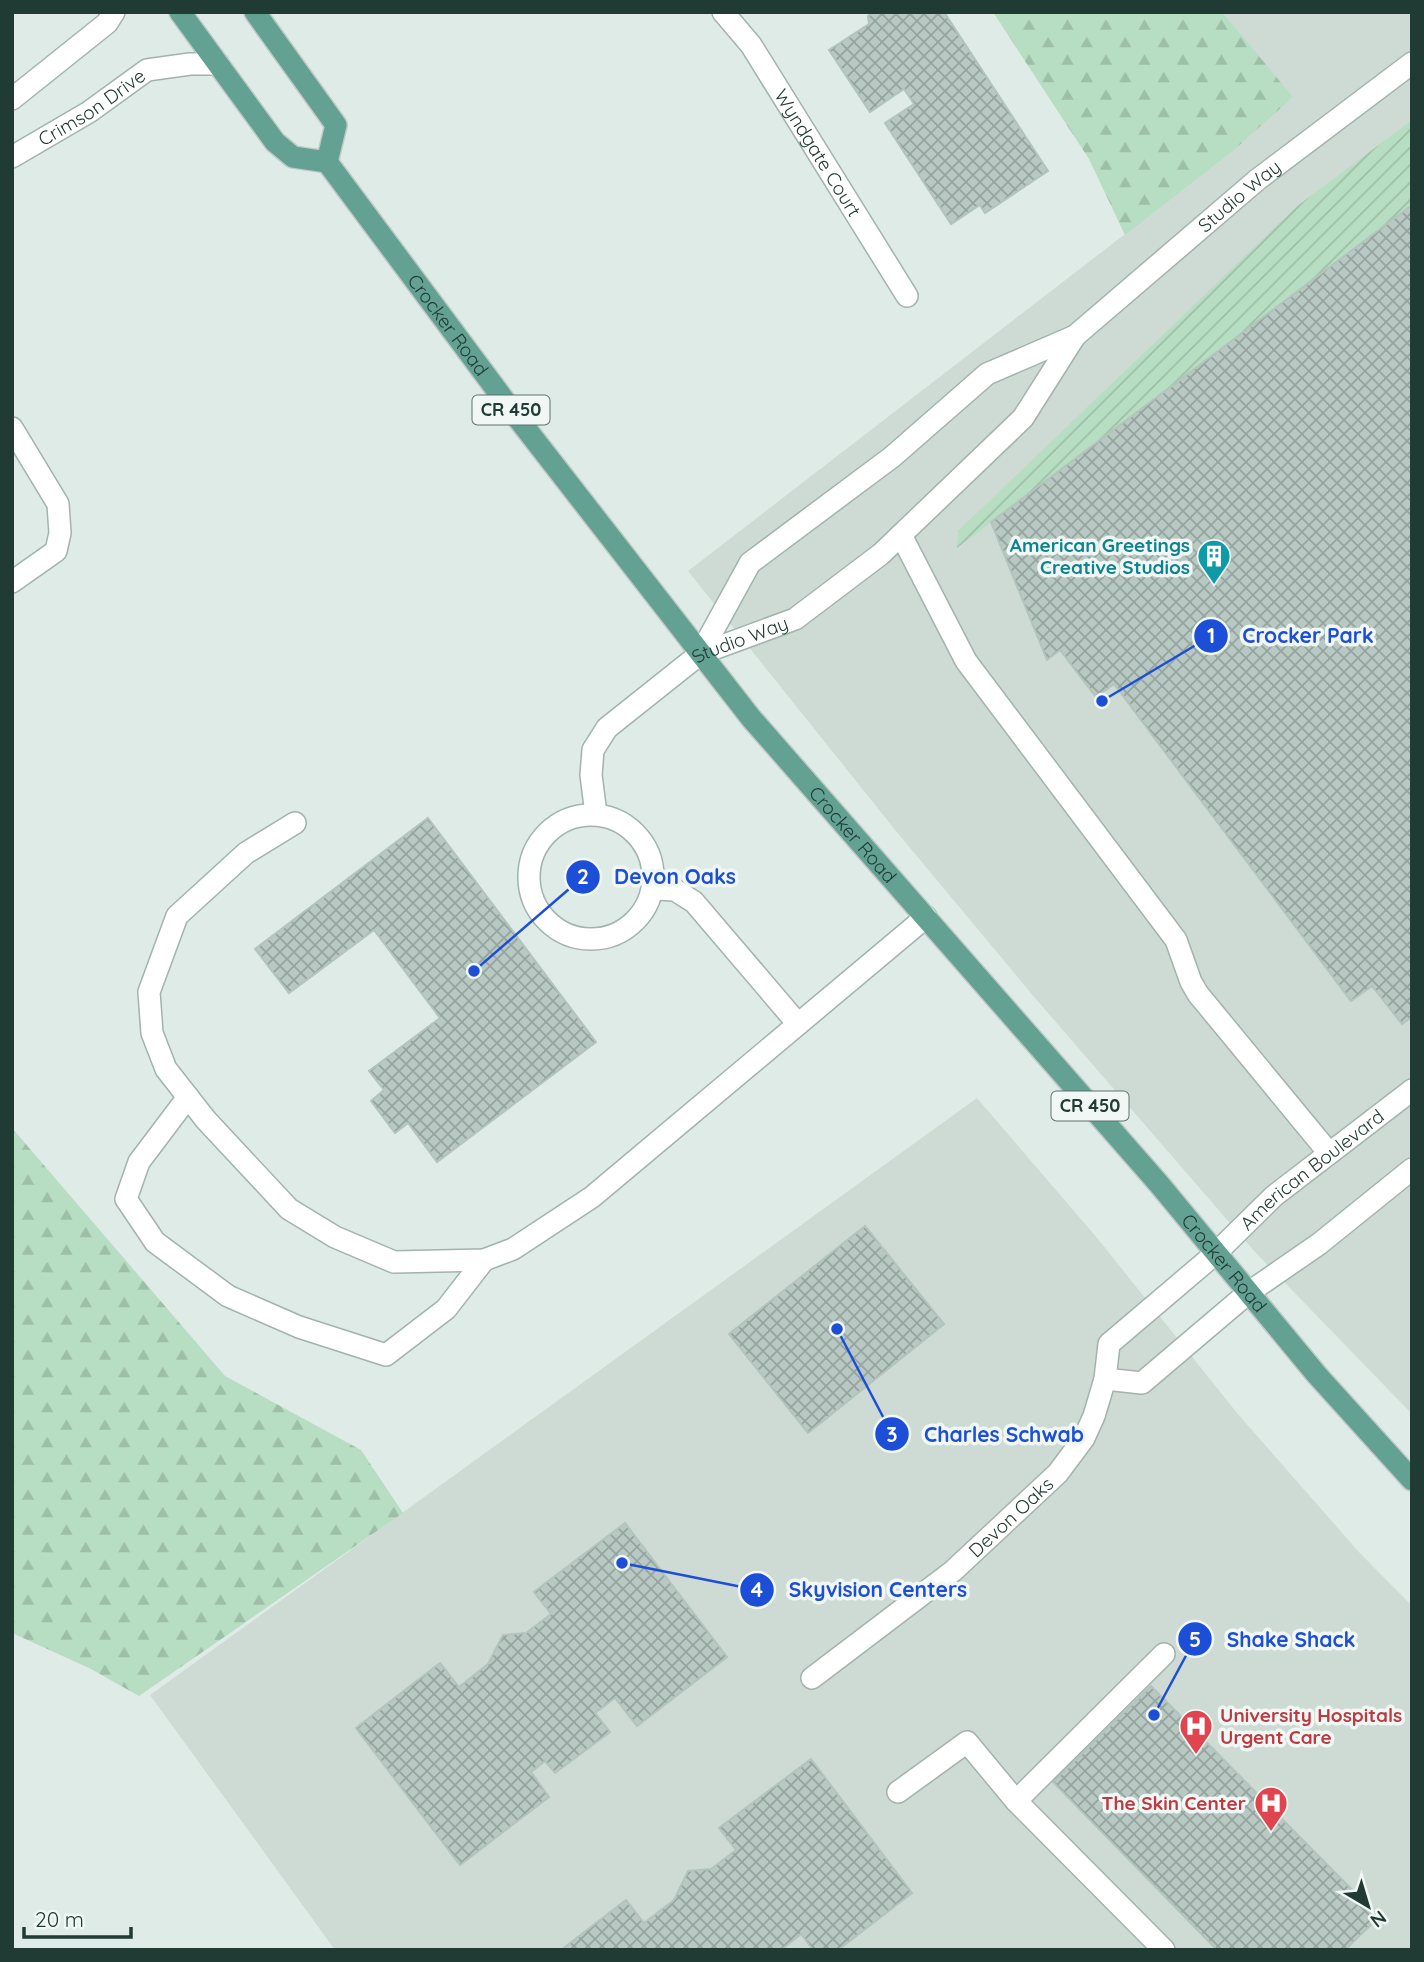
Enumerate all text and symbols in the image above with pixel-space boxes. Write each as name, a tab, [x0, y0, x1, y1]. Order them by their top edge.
street label: Crimson Drive	[34, 63, 150, 151]
street label: Wyndgate Court	[769, 84, 867, 221]
street label: Studio Way	[1193, 154, 1285, 237]
street label: Crocker Road	[402, 269, 494, 380]
road number: CR 450	[472, 396, 550, 424]
place label: American Greetings Creative Studios	[1010, 533, 1190, 579]
building icon: American Greetings Creative Studios	[1195, 537, 1233, 586]
street label: Studio Way	[687, 611, 791, 668]
callout: Crocker Park	[1193, 615, 1388, 657]
text: 1	[1207, 622, 1215, 648]
text: Crocker Park	[1242, 622, 1374, 648]
street label: Crocker Road	[804, 781, 902, 888]
callout: Devon Oaks	[566, 856, 750, 898]
text: 2	[577, 863, 589, 889]
text: Devon Oaks	[614, 863, 736, 889]
road number: CR 450	[1052, 1092, 1128, 1120]
street label: American Boulevard	[1235, 1104, 1389, 1235]
street label: Crocker Road	[1176, 1209, 1272, 1317]
callout: Charles Schwab	[875, 1413, 1098, 1455]
text: 3	[886, 1421, 898, 1447]
text: Charles Schwab	[924, 1421, 1084, 1447]
street label: Devon Oaks	[963, 1472, 1058, 1562]
callout: Skyvision Centers	[740, 1569, 981, 1611]
text: 4	[751, 1576, 763, 1602]
text: Skyvision Centers	[789, 1576, 967, 1602]
callout: Shake Shack	[1177, 1618, 1369, 1660]
text: 5	[1189, 1626, 1201, 1652]
text: Shake Shack	[1227, 1626, 1355, 1652]
place label: University Hospitals Urgent Care	[1220, 1703, 1402, 1749]
hospital icon: University Hospitals Urgent Care	[1177, 1707, 1215, 1756]
hospital icon: The Skin Center	[1252, 1784, 1290, 1833]
place label: The Skin Center	[1102, 1791, 1246, 1815]
north arrow	[1333, 1871, 1403, 1941]
scale bar	[24, 1896, 131, 1940]
text: 20 m	[35, 1906, 84, 1932]
text: N	[1366, 1906, 1391, 1933]

